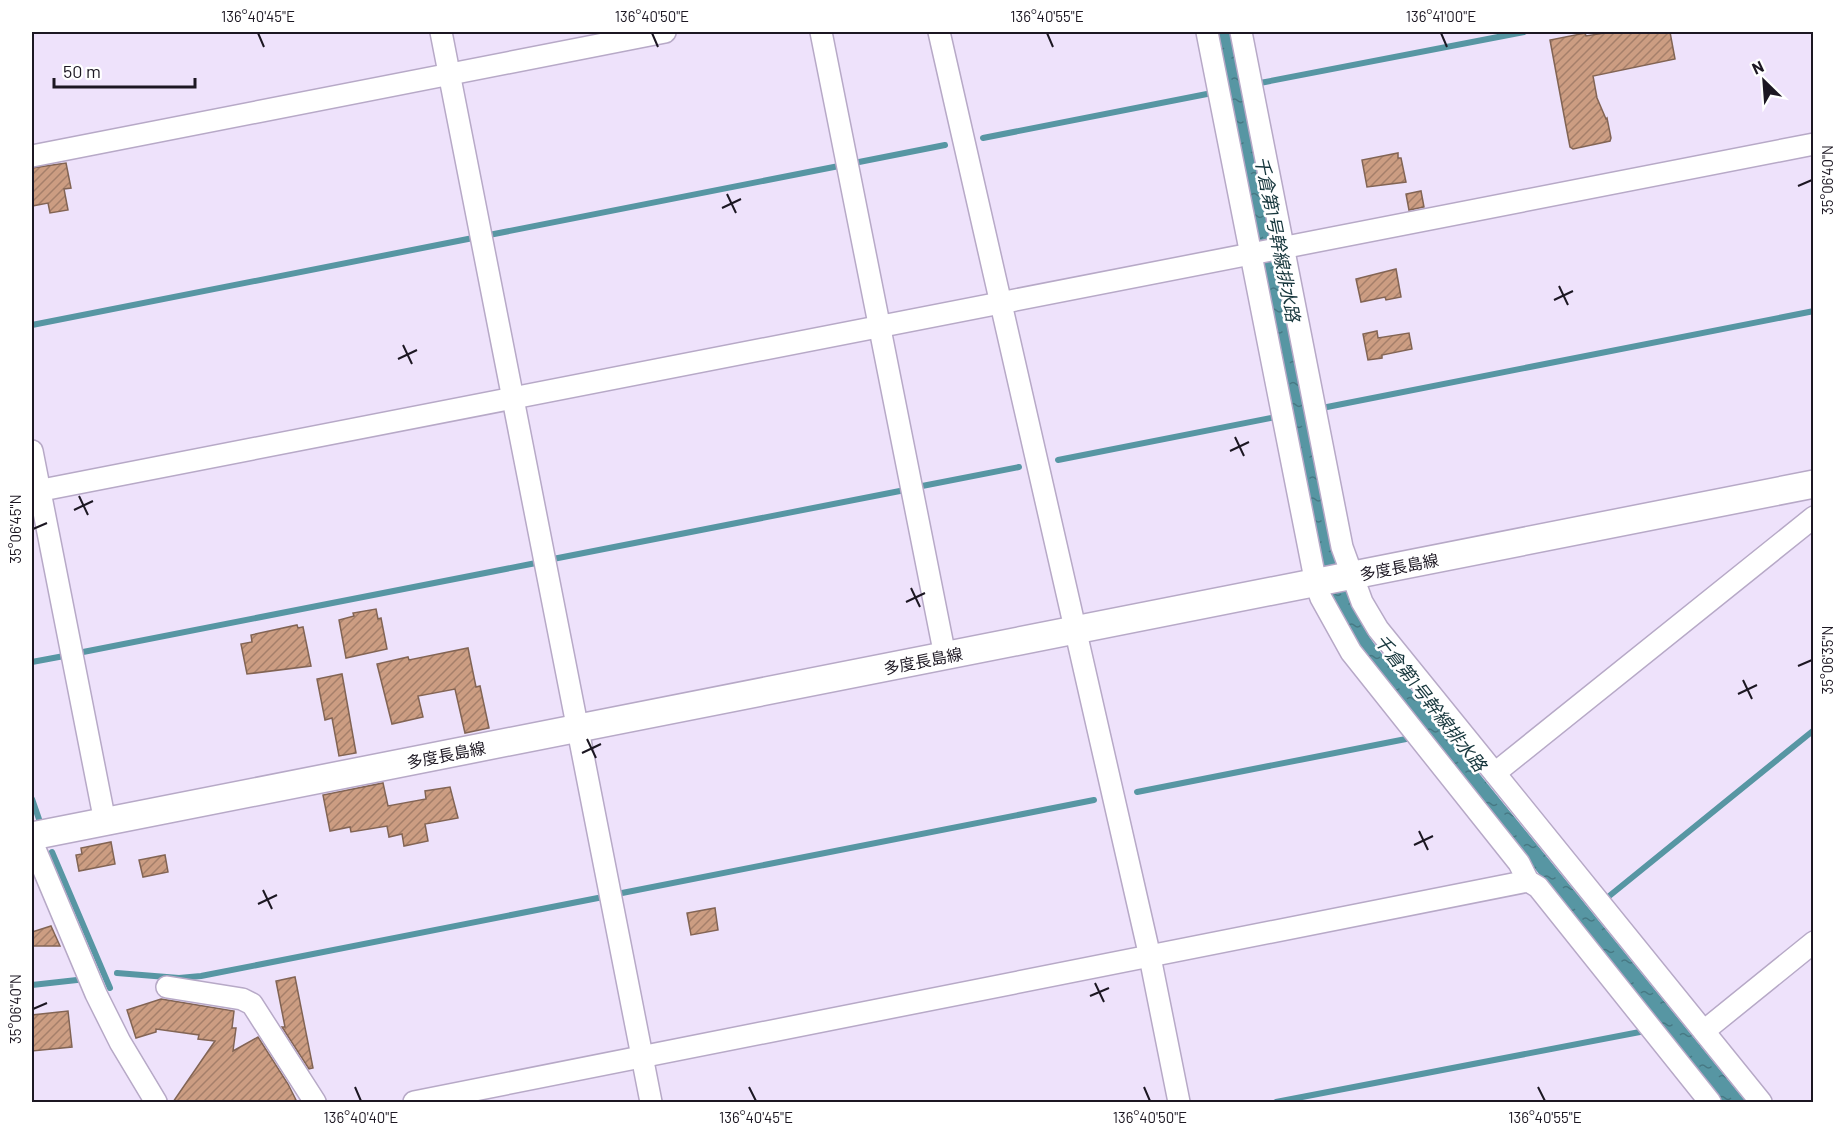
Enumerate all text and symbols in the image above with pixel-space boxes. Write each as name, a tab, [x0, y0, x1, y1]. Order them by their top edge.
text: 136°40'45"E	[221, 7, 295, 25]
text: 136°40'50"E	[615, 7, 689, 25]
text: 136°40'55"E	[1010, 7, 1084, 25]
text: 136°41'00"E	[1406, 7, 1476, 25]
scale bar	[54, 51, 195, 89]
north arrow	[1734, 51, 1794, 111]
text: N	[1749, 56, 1766, 78]
text: 50 m	[63, 60, 101, 82]
text: 35°06'40"N	[1818, 145, 1836, 215]
water label: 千倉第1号幹線排水路	[1251, 154, 1305, 325]
text: 35°06'45"N	[6, 494, 24, 564]
street label: 多度長島線	[1358, 550, 1440, 583]
text: 35°06'35"N	[1818, 626, 1836, 694]
water label: 千倉第1号幹線排水路	[1370, 629, 1492, 777]
street label: 多度長島線	[882, 644, 964, 677]
street label: 多度長島線	[405, 738, 487, 771]
text: 35°06'40"N	[6, 974, 24, 1044]
text: 136°40'40"E	[324, 1108, 398, 1126]
text: 136°40'45"E	[719, 1108, 793, 1126]
text: 136°40'50"E	[1113, 1108, 1187, 1126]
text: 136°40'55"E	[1508, 1108, 1582, 1126]

